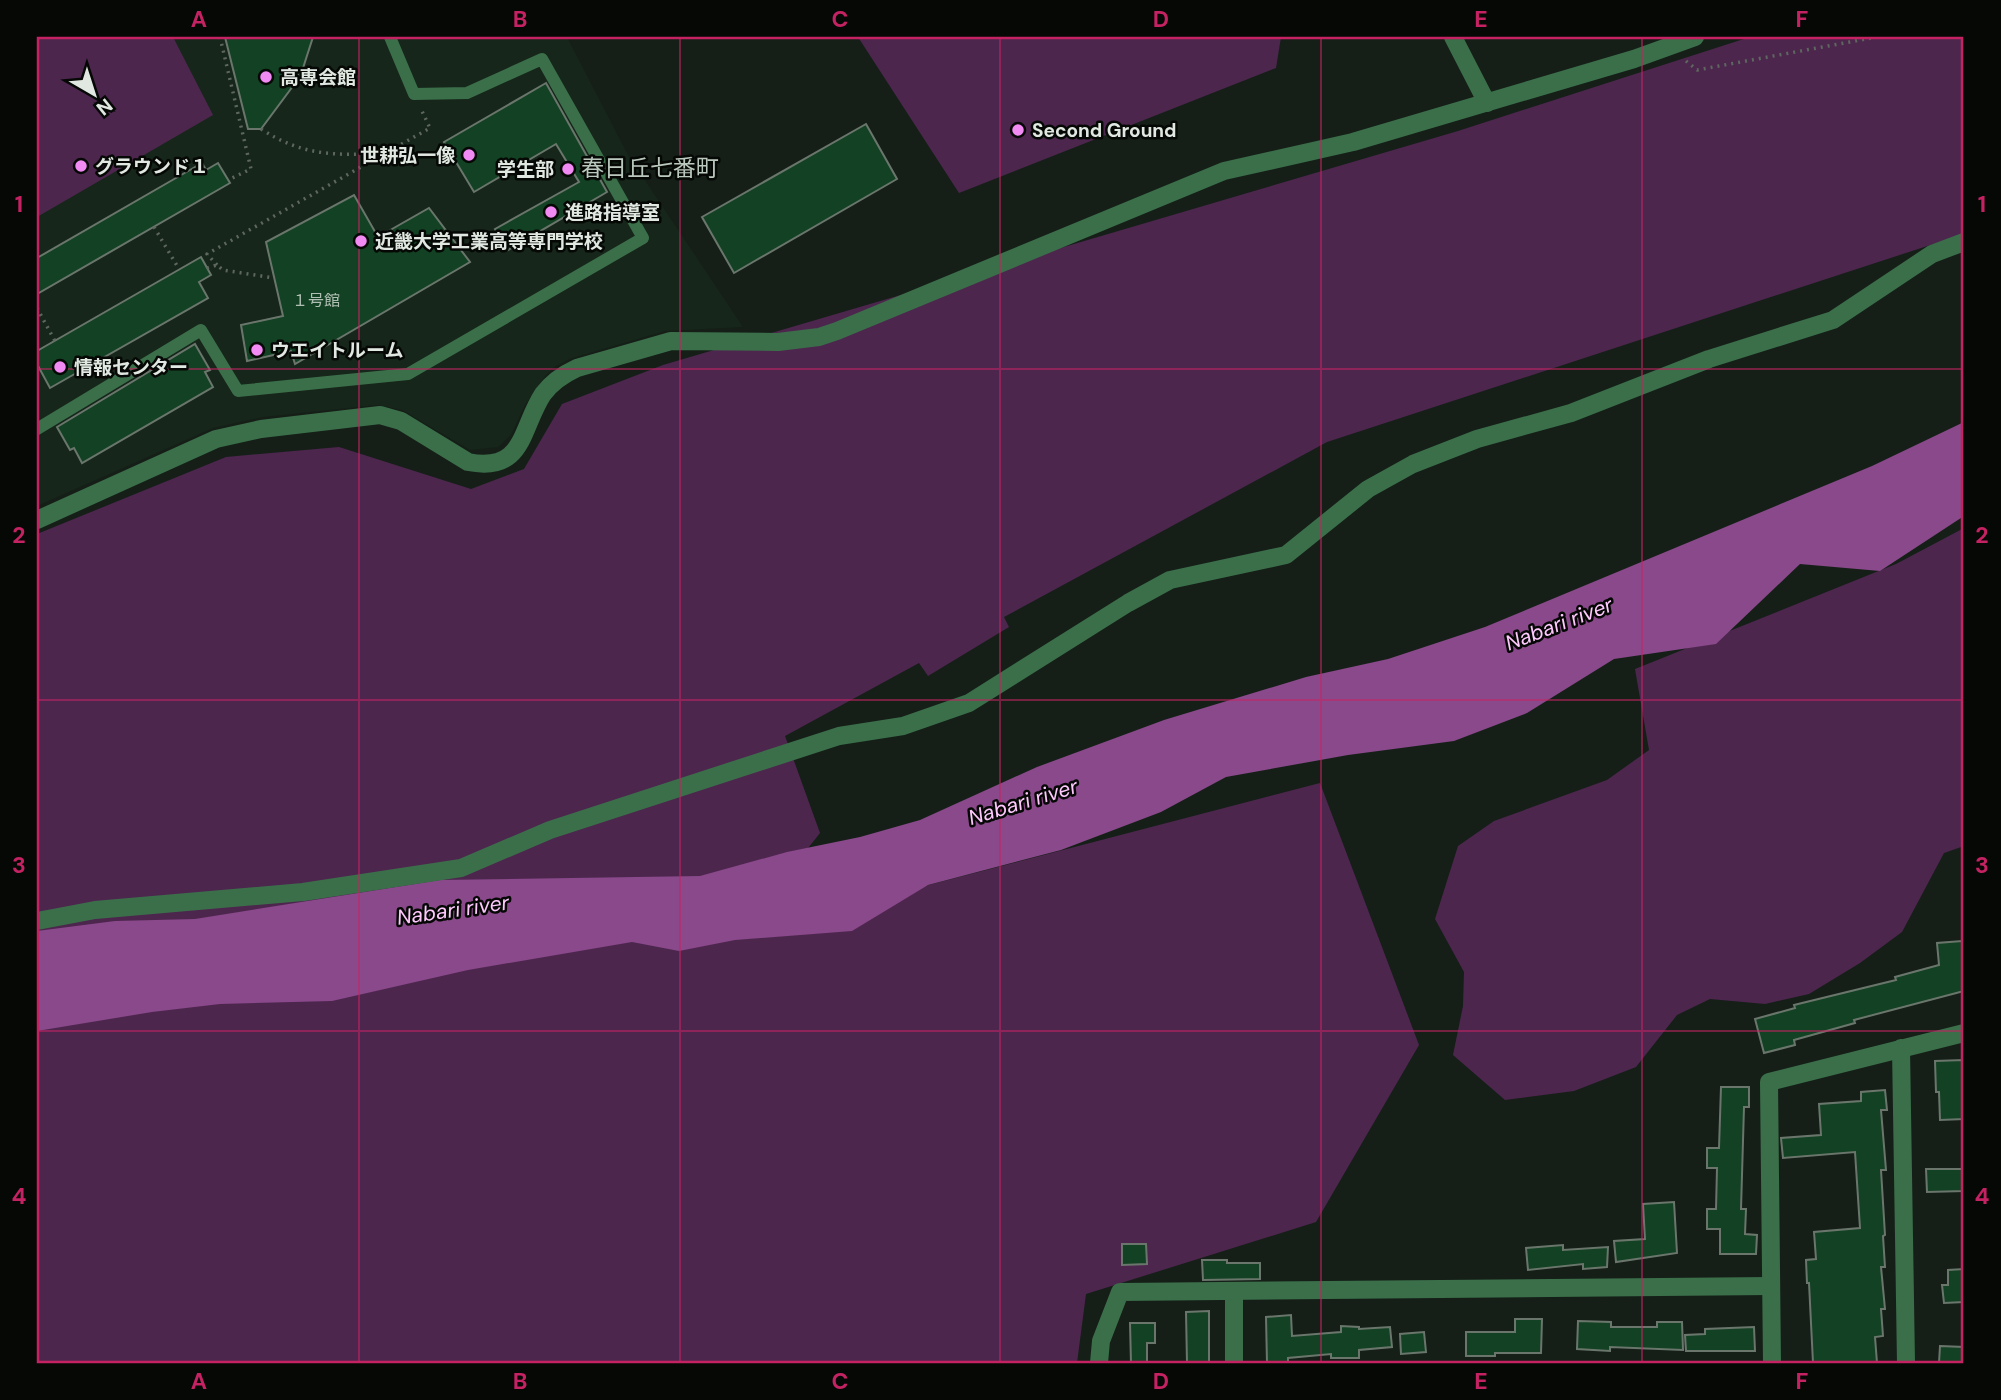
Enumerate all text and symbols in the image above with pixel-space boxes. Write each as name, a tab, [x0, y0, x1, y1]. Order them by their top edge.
text: A	[191, 4, 207, 34]
text: B	[513, 4, 527, 34]
text: C	[832, 4, 848, 34]
text: D	[1153, 4, 1169, 34]
text: E	[1474, 4, 1488, 34]
text: F	[1796, 4, 1809, 34]
north arrow	[60, 60, 130, 130]
place label: 高専会館	[280, 65, 356, 90]
marker: 高専会館	[258, 69, 274, 85]
text: N	[91, 93, 118, 121]
place label: Second Ground	[1032, 118, 1177, 143]
marker: Second Ground	[1010, 122, 1026, 138]
place label: 世耕弘一像	[360, 143, 455, 168]
marker: 世耕弘一像	[461, 147, 477, 163]
district label: 春日丘七番町	[581, 153, 719, 183]
place label: グラウンド１	[95, 154, 209, 179]
place label: 学生部	[497, 157, 554, 182]
marker: グラウンド１	[73, 158, 89, 174]
marker: 学生部	[560, 161, 576, 177]
text: 1	[15, 189, 23, 219]
text: 1	[1978, 189, 1986, 219]
place label: 進路指導室	[565, 200, 660, 225]
marker: 進路指導室	[543, 204, 559, 220]
place label: 近畿大学工業高等専門学校	[375, 229, 603, 254]
marker: 近畿大学工業高等専門学校	[353, 233, 369, 249]
house number: １号館	[292, 290, 340, 311]
place label: ウエイトルーム	[271, 338, 403, 363]
marker: ウエイトルーム	[249, 342, 265, 358]
place label: 情報センター	[74, 355, 188, 380]
marker: 情報センター	[52, 359, 68, 375]
text: 2	[12, 520, 26, 550]
text: 2	[1975, 520, 1989, 550]
water label: Nabari river	[1501, 590, 1618, 657]
water label: Nabari river	[965, 772, 1082, 832]
text: 3	[12, 850, 26, 880]
text: 3	[1975, 850, 1989, 880]
water label: Nabari river	[395, 888, 512, 932]
text: 4	[12, 1181, 27, 1211]
text: 4	[1975, 1181, 1990, 1211]
text: A	[191, 1366, 207, 1396]
text: B	[513, 1366, 527, 1396]
text: C	[832, 1366, 848, 1396]
text: D	[1153, 1366, 1169, 1396]
text: E	[1474, 1366, 1488, 1396]
text: F	[1796, 1366, 1809, 1396]

